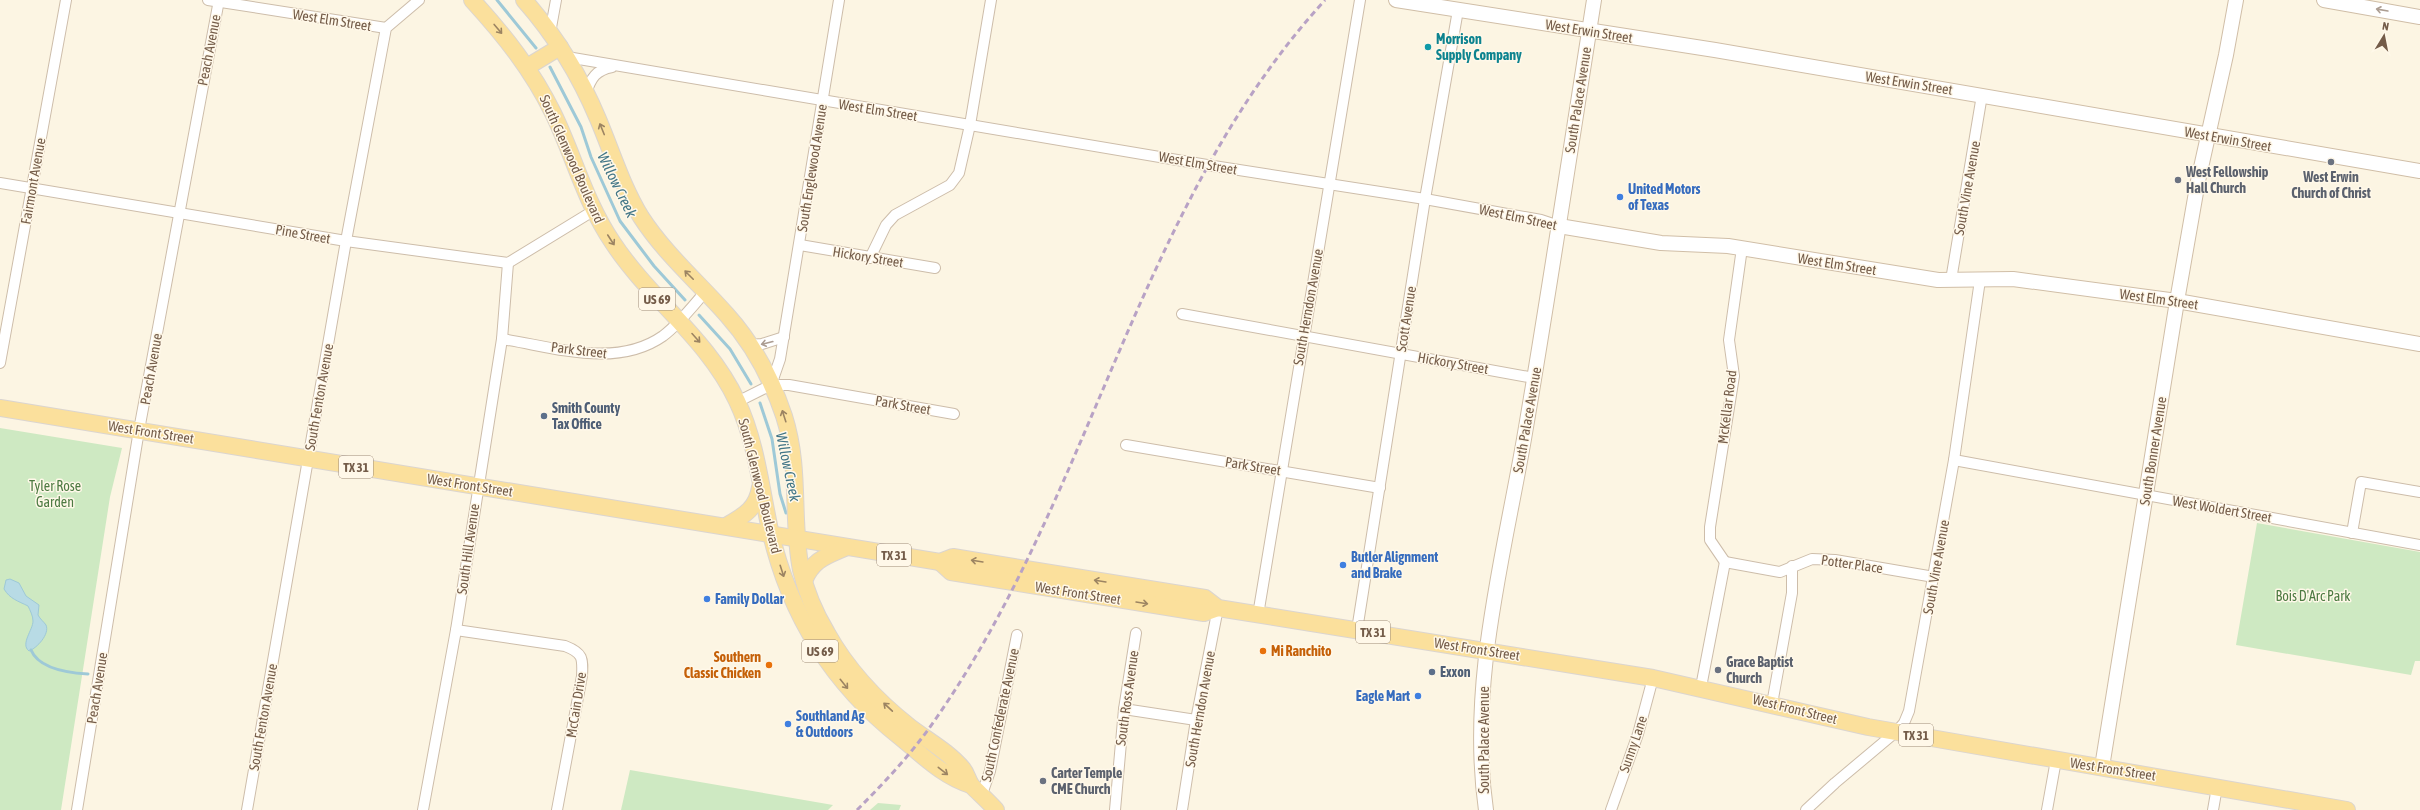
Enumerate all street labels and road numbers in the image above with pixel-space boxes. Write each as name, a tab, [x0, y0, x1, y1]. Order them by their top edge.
street label: West Elm Street	[292, 6, 372, 34]
street label: Peach Avenue	[194, 13, 224, 87]
street label: West Erwin Street	[1544, 16, 1634, 46]
street label: South Palace Avenue	[1562, 46, 1594, 154]
street label: West Erwin Street	[1864, 68, 1954, 98]
street label: South Glenwood Boulevard	[536, 92, 608, 226]
street label: West Elm Street	[838, 96, 918, 124]
street label: South Englewood Avenue	[794, 103, 830, 233]
street label: West Erwin Street	[2183, 123, 2273, 155]
street label: Fairmont Avenue	[18, 137, 48, 225]
street label: South Vine Avenue	[1951, 139, 1983, 237]
street label: West Elm Street	[1158, 148, 1238, 178]
street label: West Elm Street	[1478, 201, 1558, 233]
street label: Pine Street	[274, 221, 332, 247]
street label: Hickory Street	[831, 244, 905, 270]
street label: South Herndon Avenue	[1290, 247, 1326, 367]
street label: West Elm Street	[1797, 250, 1877, 278]
street label: Scott Avenue	[1393, 285, 1419, 353]
street label: West Elm Street	[2119, 286, 2199, 312]
road number: US 69	[639, 288, 675, 310]
street label: Peach Avenue	[137, 332, 165, 406]
street label: Park Street	[550, 339, 608, 361]
street label: South Fenton Avenue	[302, 342, 336, 452]
street label: Hickory Street	[1416, 349, 1490, 377]
street label: South Palace Avenue	[1510, 366, 1544, 474]
street label: McKellar Road	[1715, 369, 1739, 445]
street label: Park Street	[874, 392, 932, 418]
street label: South Bonner Avenue	[2137, 395, 2169, 507]
street label: West Front Street	[107, 417, 195, 447]
street label: South Glenwood Boulevard	[735, 417, 785, 555]
street label: Park Street	[1224, 454, 1282, 478]
road number: TX 31	[339, 456, 373, 478]
street label: West Front Street	[426, 470, 514, 500]
street label: West Woldert Street	[2171, 492, 2273, 526]
street label: South Hill Avenue	[454, 503, 482, 595]
street label: South Vine Avenue	[1920, 518, 1952, 616]
road number: TX 31	[877, 544, 911, 566]
street label: Potter Place	[1820, 552, 1884, 576]
street label: West Front Street	[1034, 578, 1122, 608]
road number: TX 31	[1356, 621, 1390, 643]
street label: West Front Street	[1433, 634, 1521, 664]
road number: US 69	[802, 640, 838, 662]
street label: South Confederate Avenue	[978, 647, 1022, 783]
street label: South Ross Avenue	[1112, 649, 1142, 747]
street label: South Herndon Avenue	[1182, 649, 1218, 769]
street label: Peach Avenue	[83, 651, 111, 725]
street label: South Fenton Avenue	[246, 662, 280, 772]
street label: McCain Drive	[563, 671, 589, 739]
street label: South Palace Avenue	[1476, 686, 1492, 794]
street label: West Front Street	[1751, 691, 1839, 727]
street label: Sunny Lane	[1616, 714, 1650, 774]
road number: TX 31	[1899, 724, 1933, 746]
street label: West Front Street	[2069, 754, 2157, 784]

